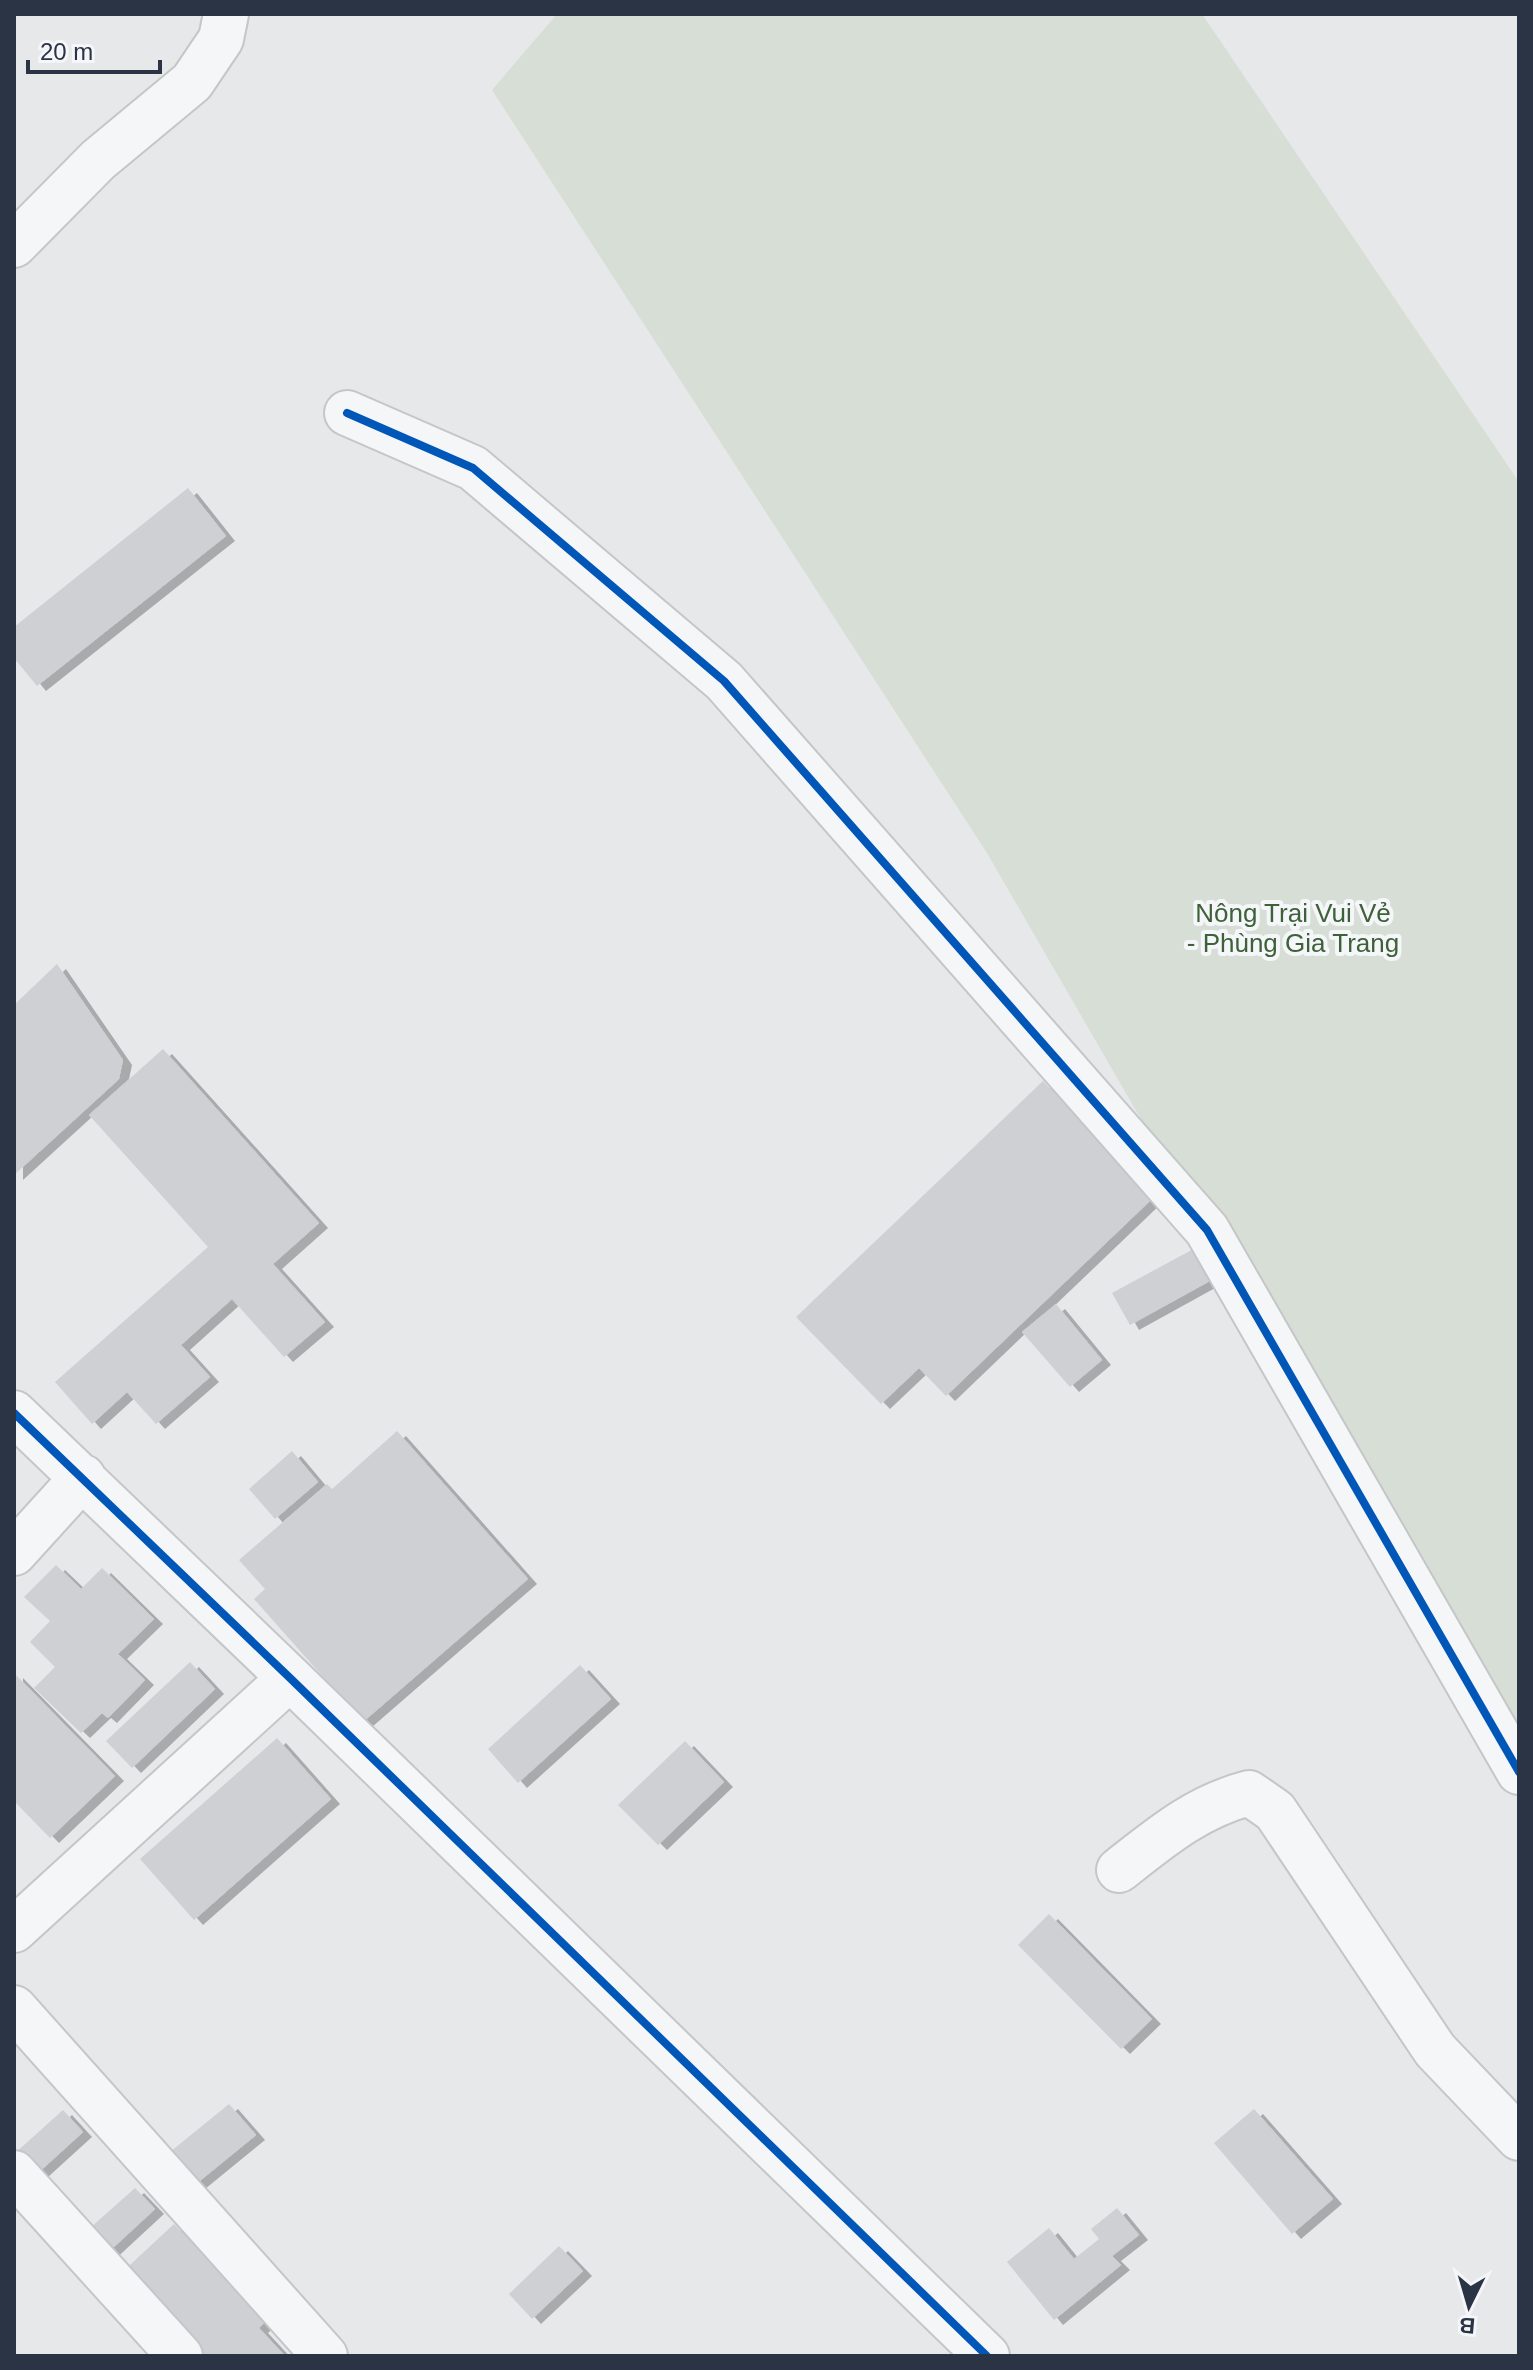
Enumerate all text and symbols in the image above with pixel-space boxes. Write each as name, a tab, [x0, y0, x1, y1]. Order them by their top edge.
scale bar	[28, 24, 160, 74]
text: 20 m	[40, 38, 93, 65]
park label: Nông Trại Vui Vẻ - Phùng Gia Trang	[1187, 898, 1399, 958]
north arrow	[1429, 2266, 1509, 2346]
text: B	[1458, 2312, 1476, 2339]

